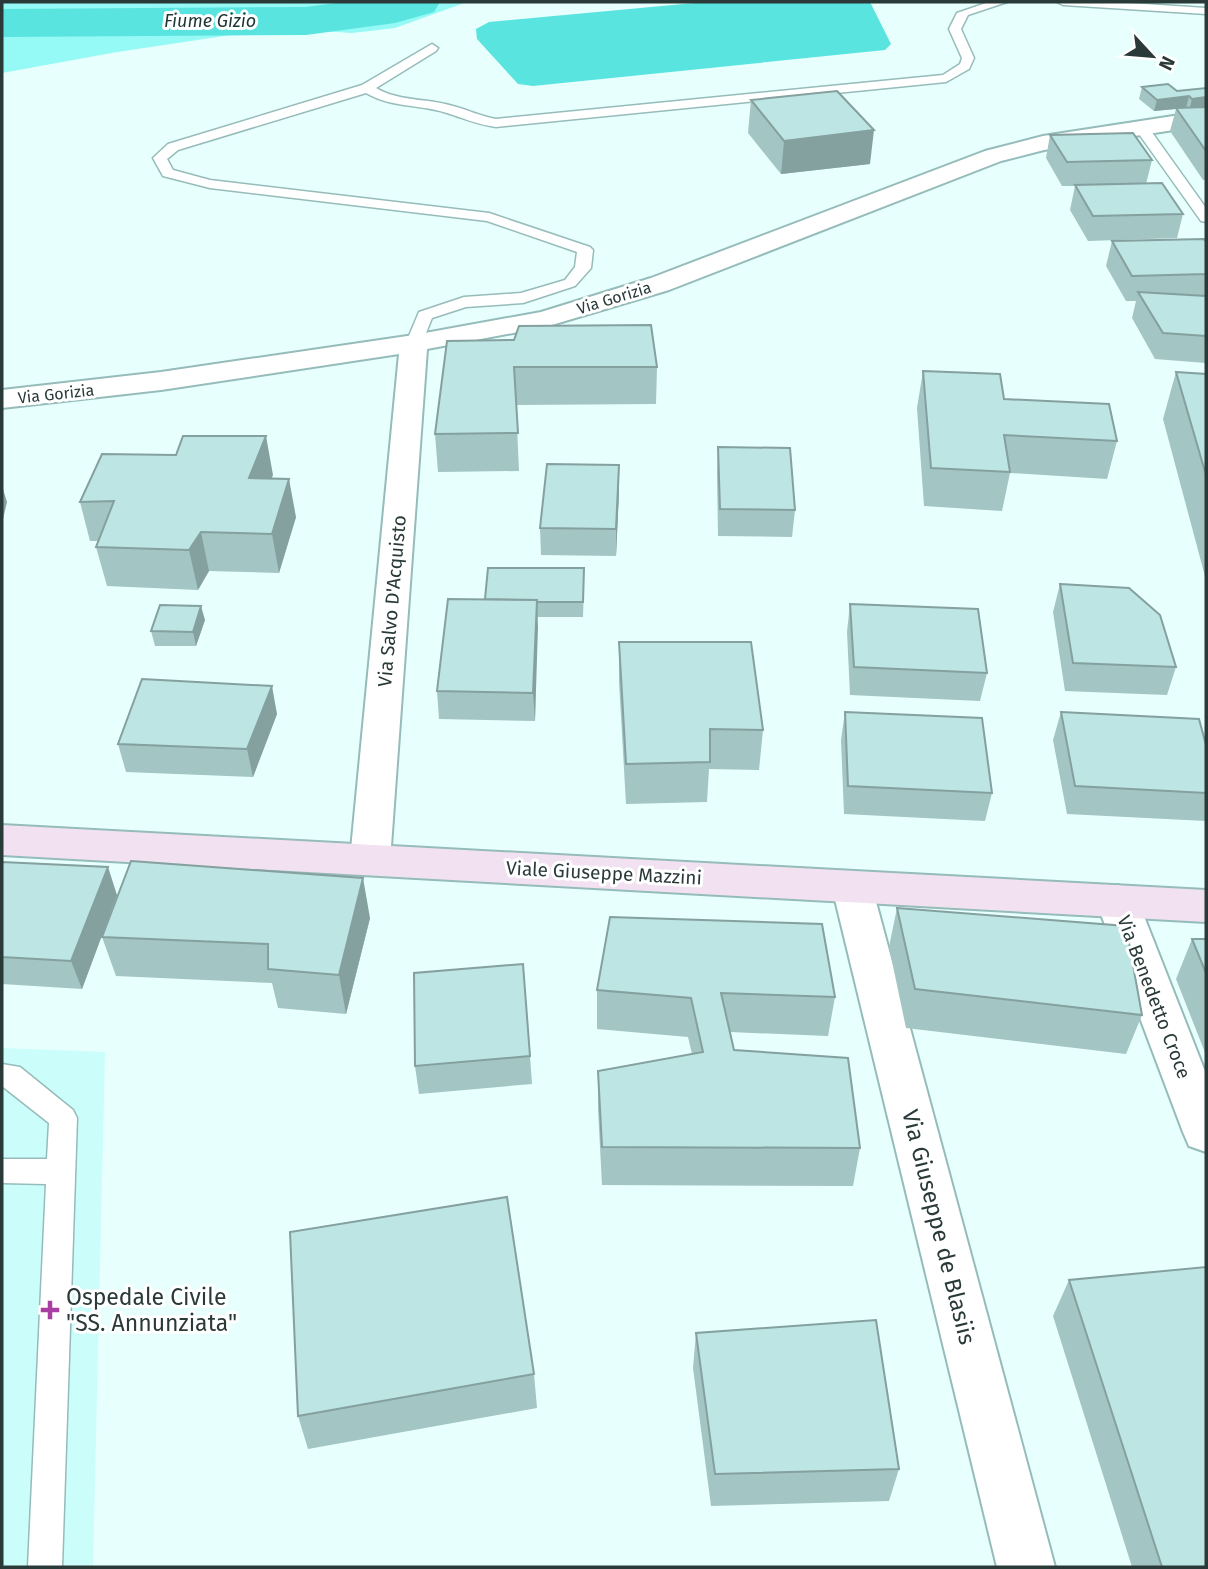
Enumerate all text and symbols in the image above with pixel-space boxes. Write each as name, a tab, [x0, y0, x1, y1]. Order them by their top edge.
water label: Fiume Gizio	[164, 10, 256, 32]
north arrow	[1117, 21, 1187, 91]
text: N	[1154, 53, 1180, 74]
street label: Via Gorizia	[575, 278, 653, 318]
street label: Via Gorizia	[17, 381, 95, 407]
street label: Via Salvo D'Acquisto	[373, 514, 411, 688]
street label: Viale Giuseppe Mazzini	[505, 856, 703, 890]
street label: Via Benedetto Croce	[1112, 912, 1196, 1082]
street label: Via Giuseppe de Blasiis	[896, 1107, 982, 1347]
place label: Ospedale Civile "SS. Annunziata"	[66, 1283, 237, 1337]
marker: Ospedale Civile "SS. Annunziata"	[40, 1300, 60, 1320]

